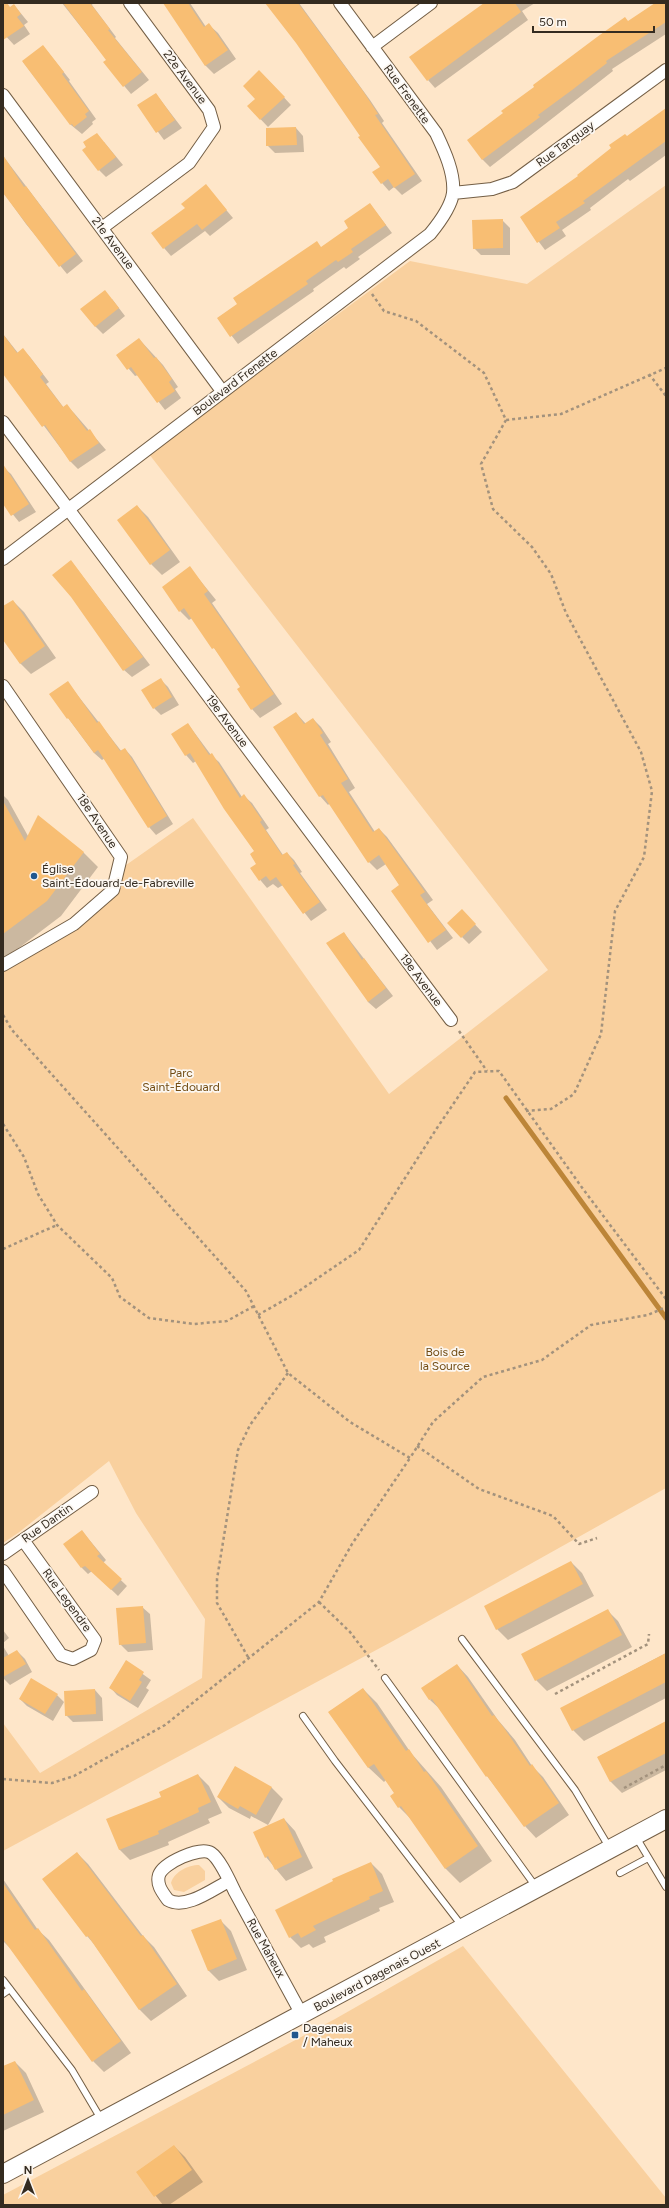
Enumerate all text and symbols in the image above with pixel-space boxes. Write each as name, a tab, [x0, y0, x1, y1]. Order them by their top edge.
scale bar	[533, 8, 654, 34]
text: 50 m	[539, 15, 567, 29]
street label: 22e Avenue	[160, 47, 210, 107]
street label: Rue Frenette	[381, 62, 433, 127]
street label: Rue Tanguay	[533, 118, 597, 170]
street label: 21e Avenue	[89, 214, 137, 272]
street label: Boulevard Frenette	[190, 345, 280, 418]
street label: 19e Avenue	[203, 692, 251, 750]
street label: 18e Avenue	[74, 791, 121, 851]
place label: Église Saint-Édouard-de-Fabreville	[42, 862, 194, 890]
marker: Église Saint-Édouard-de-Fabreville	[29, 871, 39, 881]
street label: 19e Avenue	[397, 951, 445, 1009]
park label: Parc Saint-Édouard	[142, 1066, 220, 1094]
park label: Bois de la Source	[420, 1345, 470, 1373]
street label: Rue Dantin	[19, 1500, 75, 1546]
street label: Rue Legendre	[39, 1566, 95, 1635]
street label: Rue Maheux	[244, 1916, 288, 1980]
street label: Boulevard Dagenais Ouest	[311, 1935, 443, 2014]
place label: Dagenais / Maheux	[303, 2021, 353, 2049]
marker: Dagenais / Maheux	[290, 2030, 300, 2040]
north arrow	[8, 2160, 48, 2200]
text: N	[24, 2164, 32, 2177]

